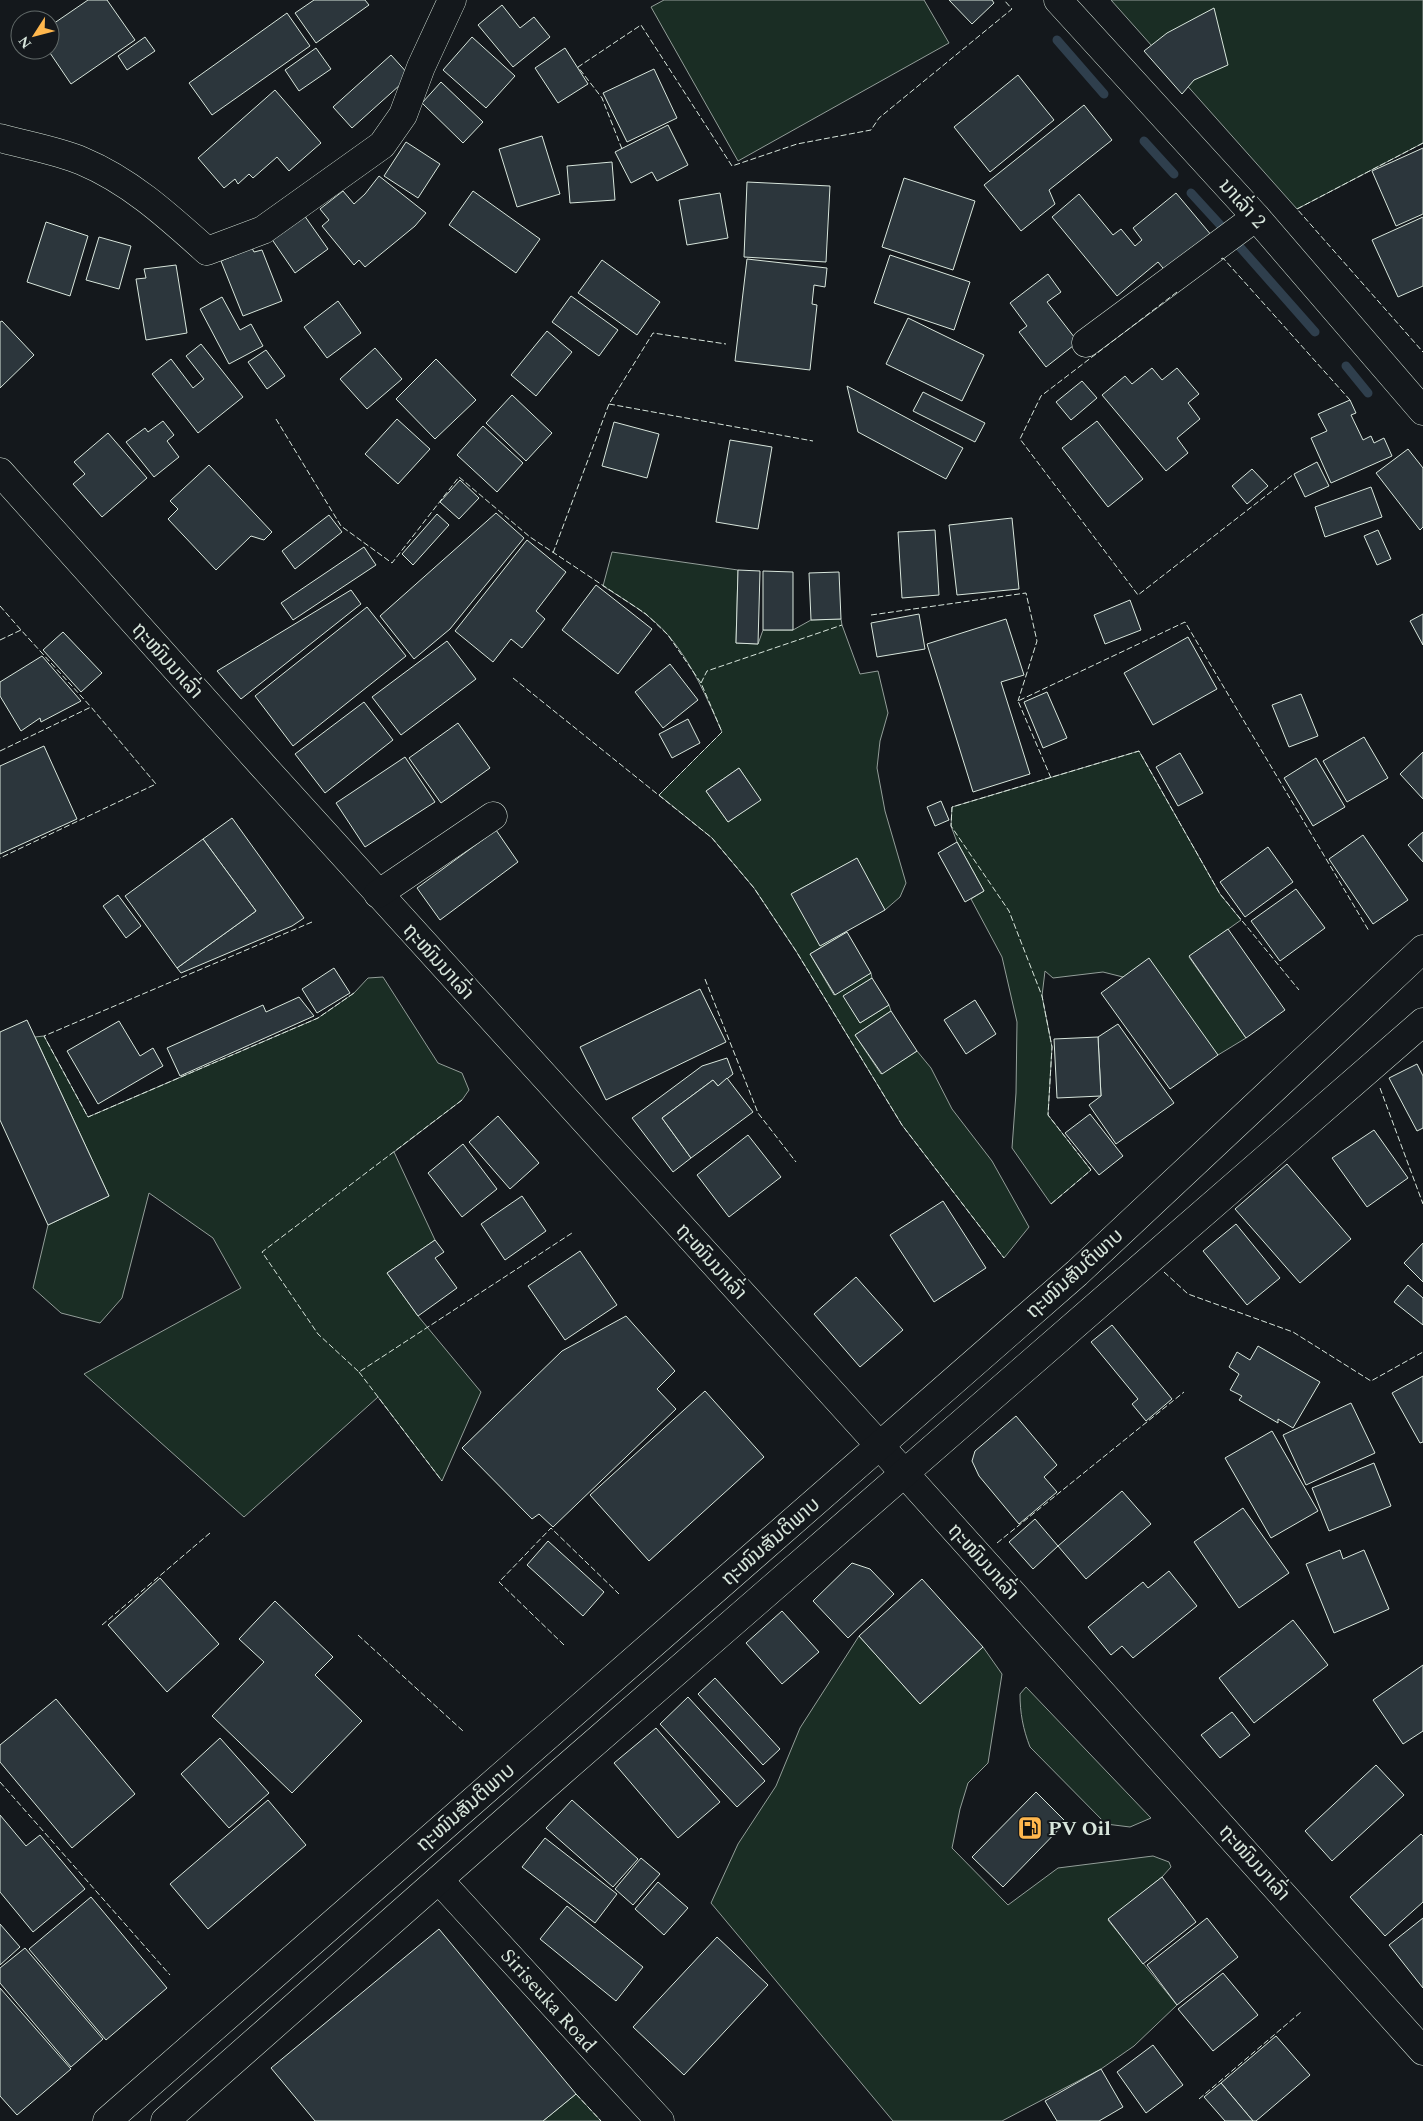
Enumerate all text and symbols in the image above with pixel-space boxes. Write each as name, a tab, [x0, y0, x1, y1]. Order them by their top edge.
north arrow	[10, 10, 60, 60]
text: N	[13, 32, 37, 53]
street label: ນາເລົ່າ 2	[1212, 172, 1273, 235]
street label: ຖະໜົນນາເລົ່າ	[124, 615, 210, 706]
street label: ຖະໜົນນາເລົ່າ	[395, 916, 481, 1007]
street label: ຖະໜົນນາເລົ່າ	[668, 1216, 754, 1307]
street label: ຖະໜົນສັນຕິພາບ	[1019, 1222, 1130, 1326]
street label: ຖະໜົນສັນຕິພາບ	[714, 1490, 827, 1593]
street label: ຖະໜົນນາເລົ່າ	[940, 1516, 1026, 1607]
street label: ຖະໜົນສັນຕິພາບ	[409, 1756, 522, 1859]
place label: PV Oil	[1048, 1814, 1111, 1844]
fuel station icon: PV Oil	[1017, 1815, 1043, 1841]
street label: ຖະໜົນນາເລົ່າ	[1211, 1817, 1297, 1908]
street label: Siriseuka Road	[493, 1942, 603, 2060]

